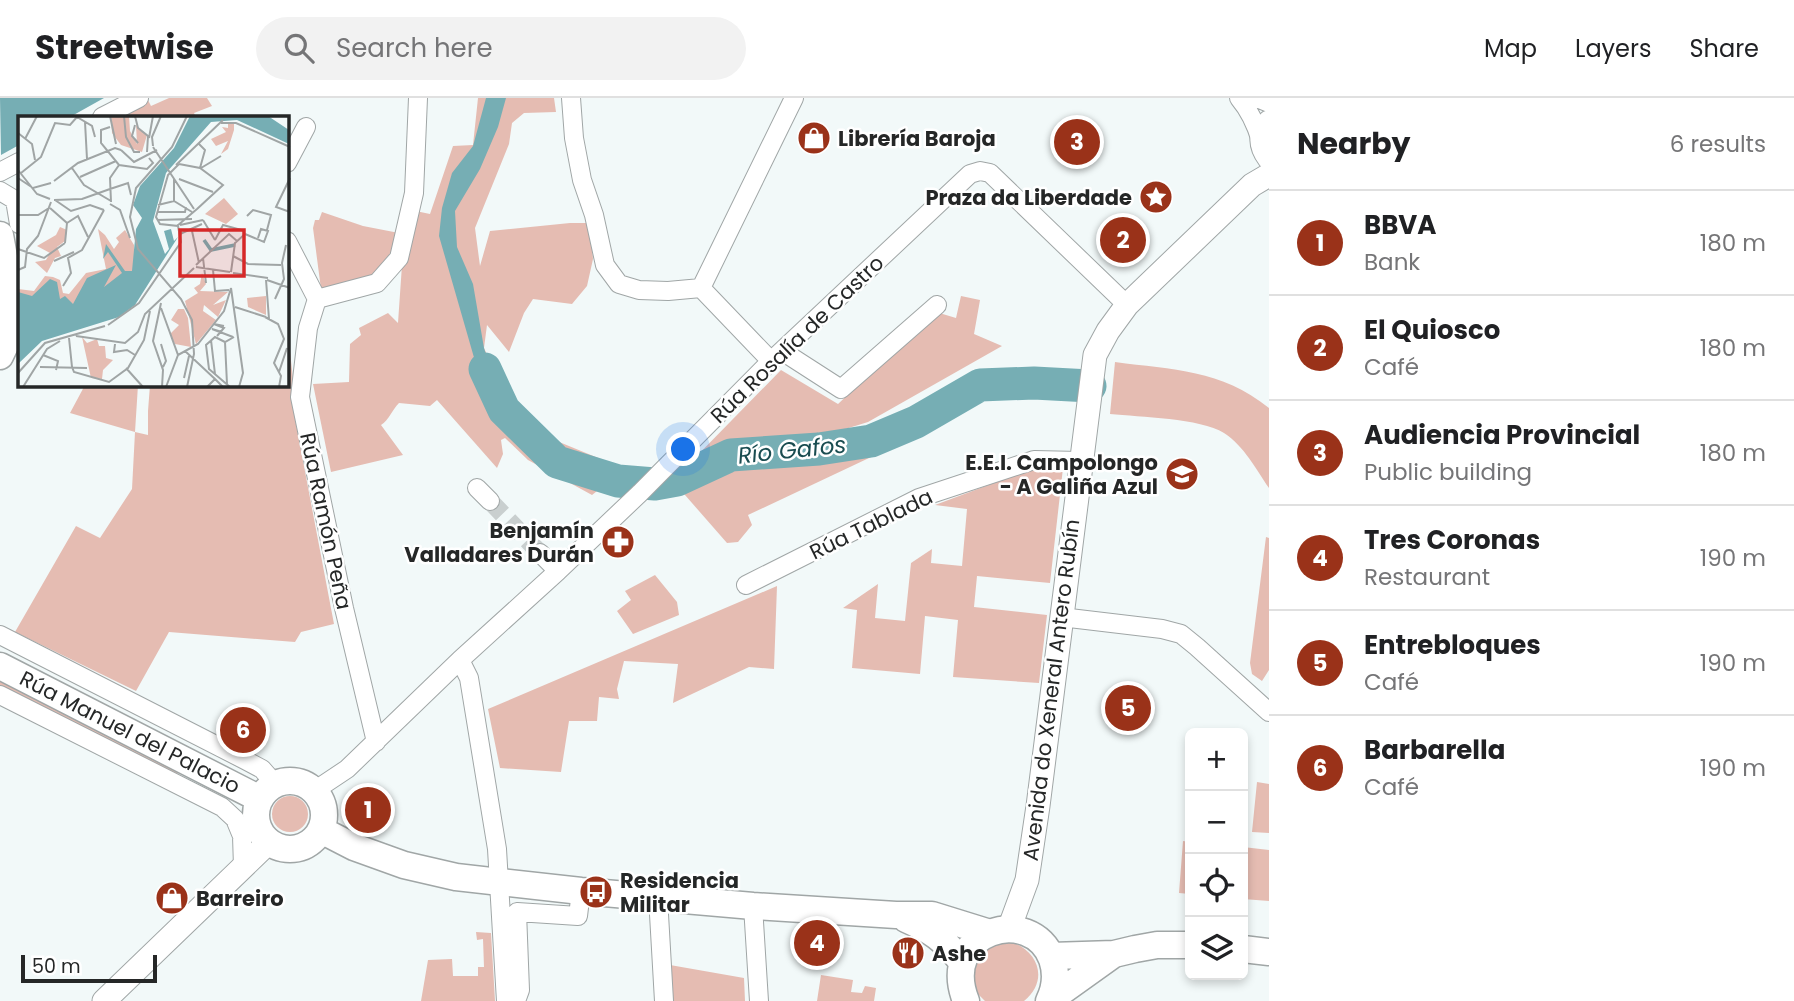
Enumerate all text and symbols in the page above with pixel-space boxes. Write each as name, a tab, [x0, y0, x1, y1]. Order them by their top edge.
search box	[256, 17, 746, 80]
text: Streetwise	[35, 24, 214, 71]
icon: search	[280, 29, 318, 67]
text: Search here	[336, 30, 493, 66]
text: Map	[1484, 32, 1537, 65]
text: Layers	[1575, 32, 1651, 65]
text: Share	[1689, 32, 1759, 65]
inset map	[18, 116, 289, 387]
pin: 3	[1054, 116, 1100, 168]
shop icon: Librería Baroja	[795, 119, 833, 157]
text: Nearby	[1297, 122, 1411, 165]
place label: Librería Baroja	[838, 124, 996, 153]
text: 6 results	[1670, 128, 1766, 160]
place icon: Praza da Liberdade	[1137, 178, 1175, 216]
place label: Praza da Liberdade	[925, 183, 1132, 212]
text: BBVA	[1364, 207, 1436, 243]
pin: 2	[1100, 214, 1146, 266]
text: 1	[1316, 227, 1324, 259]
text: 180 m	[1700, 227, 1766, 259]
text: Bank	[1364, 246, 1420, 278]
street label: Rúa Rosalía de Castro	[704, 248, 890, 430]
text: El Quiosco	[1364, 312, 1500, 348]
text: 2	[1313, 332, 1327, 364]
text: 180 m	[1700, 332, 1766, 364]
text: Café	[1364, 351, 1419, 383]
text: Audiencia Provincial	[1364, 417, 1640, 453]
water label: Río Gafos	[736, 428, 848, 472]
street label: Rúa Ramón Peña	[293, 430, 359, 612]
your location	[666, 432, 700, 466]
text: 3	[1313, 437, 1327, 469]
text: 180 m	[1700, 437, 1766, 469]
place label: E.E.I. Campolongo - A Galiña Azul	[965, 448, 1158, 501]
school or university icon: E.E.I. Campolongo - A Galiña Azul	[1163, 455, 1201, 493]
text: Public building	[1364, 456, 1532, 488]
street label: Rúa Tablada	[805, 482, 937, 566]
place label: Benjamín Valladares Durán	[404, 516, 594, 569]
street label: Avenida do Xeneral Antero Rubín	[1016, 517, 1086, 863]
text: Tres Coronas	[1364, 522, 1540, 558]
pharmacy icon: Benjamín Valladares Durán	[599, 523, 637, 561]
text: 4	[1312, 542, 1328, 574]
text: 190 m	[1700, 542, 1766, 574]
text: Restaurant	[1364, 561, 1490, 593]
text: Entrebloques	[1364, 627, 1541, 663]
text: 5	[1313, 647, 1327, 679]
text: 190 m	[1700, 647, 1766, 679]
street label: Rúa Manuel del Palacio	[15, 664, 245, 800]
text: Café	[1364, 666, 1419, 698]
pin: 5	[1105, 682, 1151, 734]
pin: 6	[220, 704, 266, 756]
map controls	[1185, 728, 1248, 980]
button: +	[1185, 728, 1248, 791]
text: Barbarella	[1364, 732, 1505, 768]
text: 6	[1313, 752, 1327, 784]
text: 190 m	[1700, 752, 1766, 784]
text: Café	[1364, 771, 1419, 803]
pin: 1	[345, 784, 391, 836]
button: −	[1185, 791, 1248, 854]
button: locate	[1185, 854, 1248, 917]
place label: Residencia Militar	[620, 866, 739, 919]
bus stop icon: Residencia Militar	[577, 873, 615, 911]
shop icon: Barreiro	[153, 879, 191, 917]
place label: Barreiro	[196, 884, 284, 913]
pin: 4	[794, 917, 840, 969]
button: layers	[1185, 917, 1248, 980]
restaurant icon: Ashe	[889, 934, 927, 972]
place label: Ashe	[932, 939, 986, 968]
scale bar	[21, 952, 158, 984]
text: 50 m	[32, 953, 81, 980]

